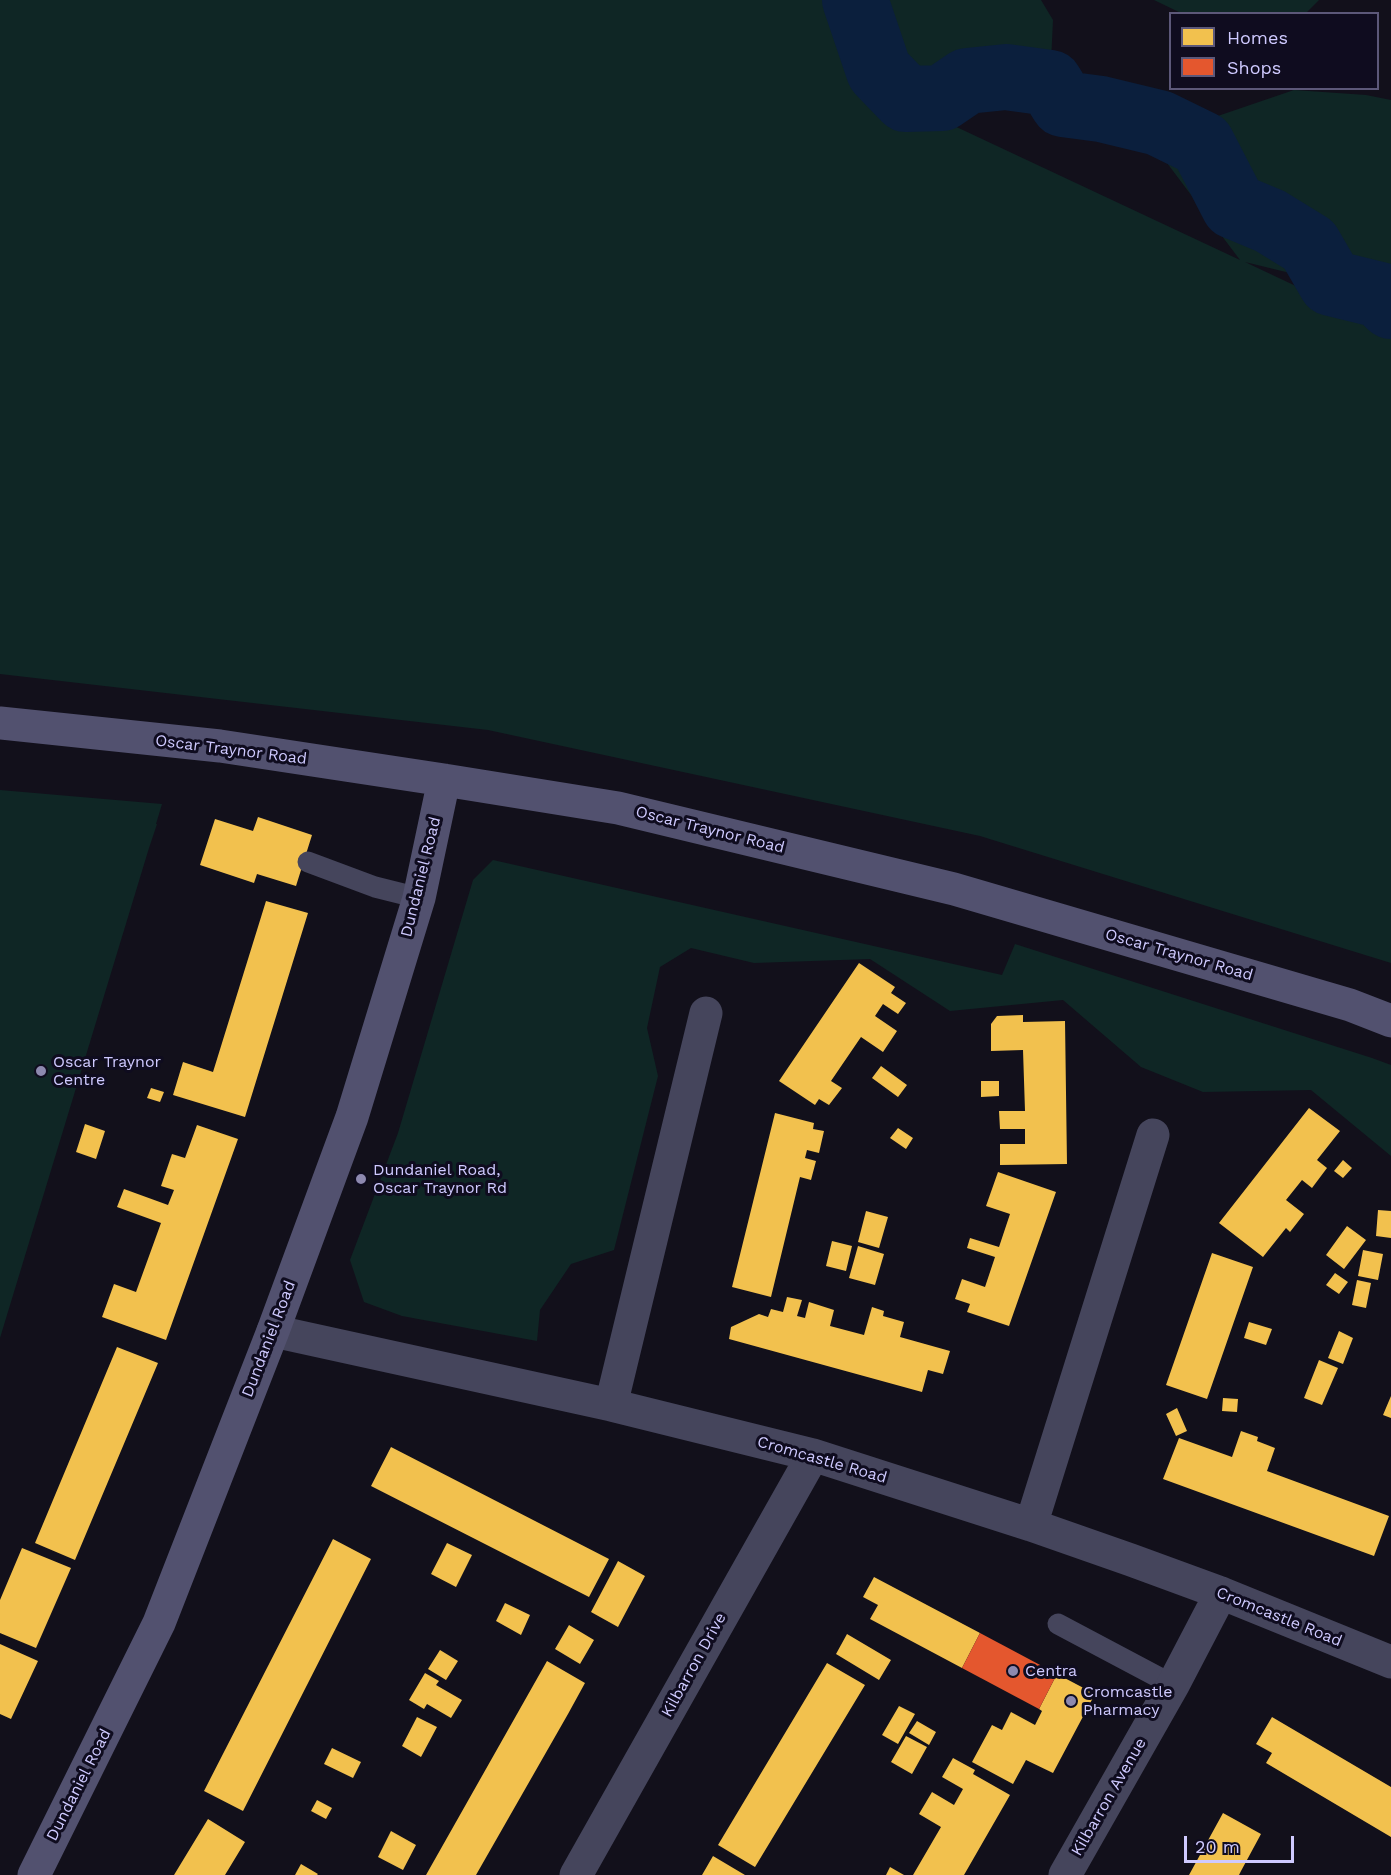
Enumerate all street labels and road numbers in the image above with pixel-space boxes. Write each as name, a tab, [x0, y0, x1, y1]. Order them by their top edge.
street label: Oscar Traynor Road	[154, 731, 308, 769]
street label: Oscar Traynor Road	[634, 802, 786, 858]
street label: Dundaniel Road	[397, 815, 445, 939]
street label: Oscar Traynor Road	[1103, 925, 1255, 985]
street label: Dundaniel Road	[238, 1278, 300, 1400]
street label: Cromcastle Road	[755, 1432, 889, 1488]
street label: Cromcastle Road	[1213, 1583, 1345, 1651]
street label: Kilbarron Drive	[657, 1609, 731, 1721]
street label: Dundaniel Road	[42, 1726, 116, 1844]
street label: Kilbarron Avenue	[1067, 1735, 1151, 1859]

